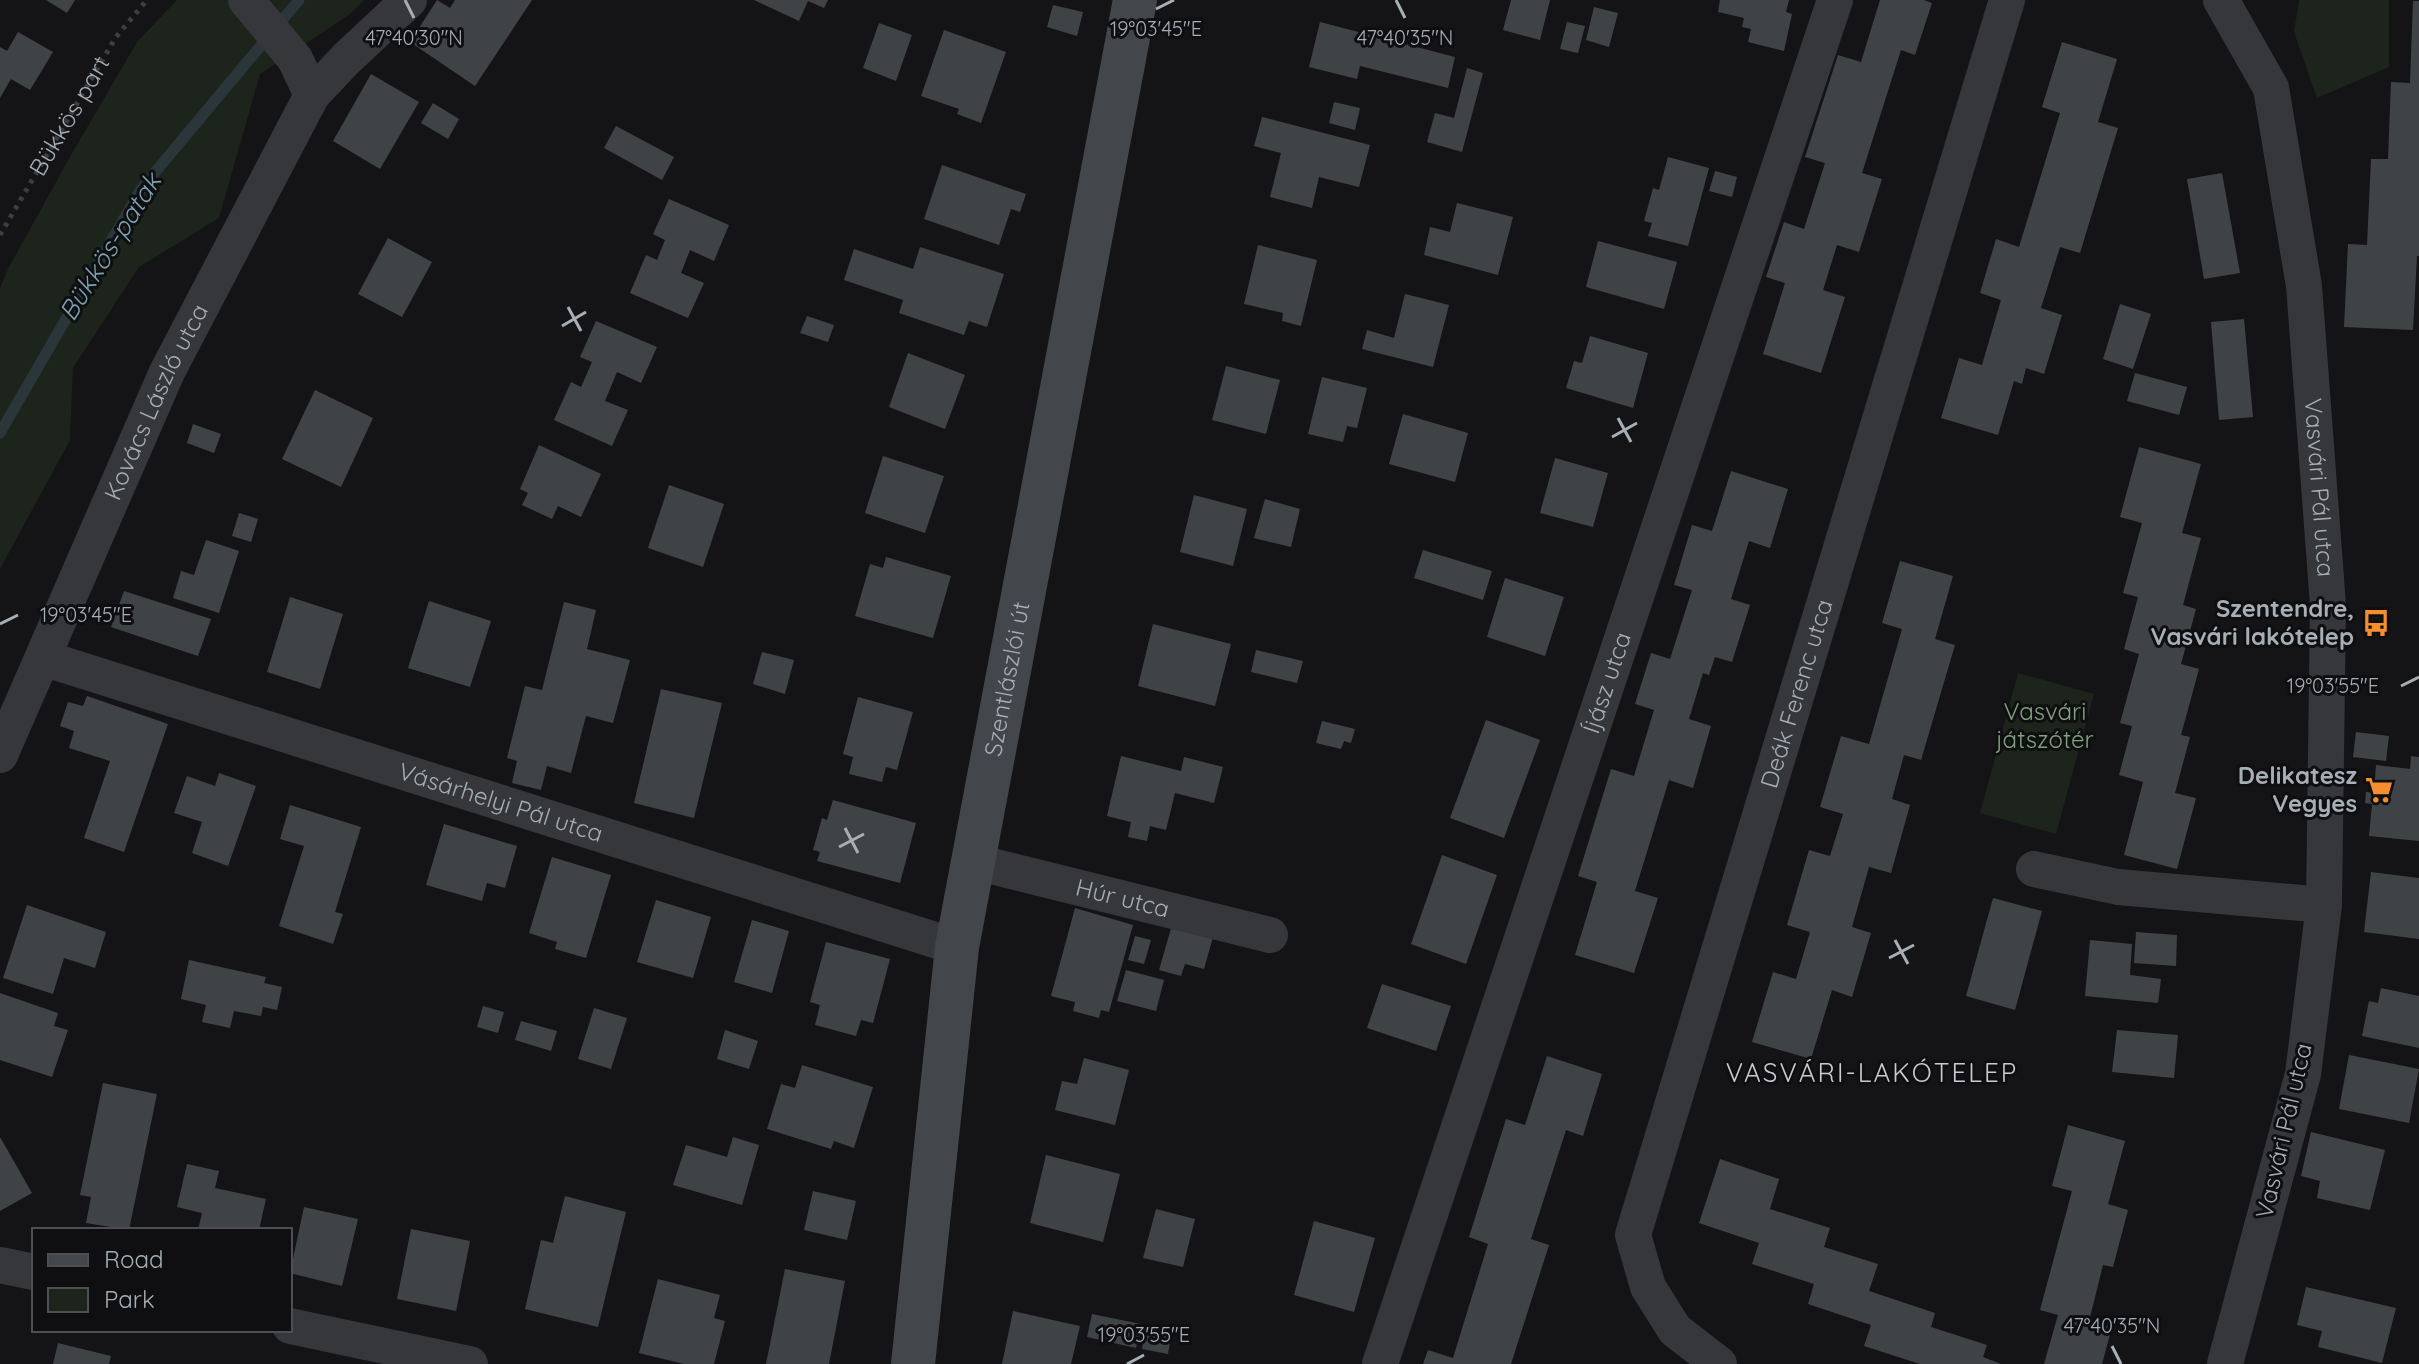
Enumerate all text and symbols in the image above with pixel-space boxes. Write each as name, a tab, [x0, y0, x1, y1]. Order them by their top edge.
text: 19°03'45"E	[1110, 16, 1202, 41]
text: 47°40'30"N	[365, 25, 463, 50]
text: 47°40'35"N	[1357, 25, 1453, 50]
street label: Bükkös part	[22, 50, 116, 181]
water label: Bükkös-patak	[51, 165, 169, 326]
street label: Kovács László utca	[97, 298, 214, 504]
street label: Vasvári Pál utca	[2298, 397, 2342, 578]
place label: Szentendre, Vasvári lakótelep	[2151, 593, 2354, 651]
street label: Deák Ferenc utca	[1753, 595, 1839, 791]
street label: Szentlászlói út	[977, 599, 1036, 759]
text: 19°03'45"E	[40, 602, 132, 627]
bus stop icon: Szentendre, Vasvári lakótelep	[2361, 608, 2391, 638]
street label: Íjász utca	[1575, 628, 1637, 737]
text: 19°03'55"E	[2287, 673, 2379, 698]
park label: Vasvári játszótér	[1995, 696, 2094, 754]
street label: Vásárhelyi Pál utca	[395, 755, 607, 848]
place label: Delikatesz Vegyes	[2238, 760, 2357, 818]
supermarket icon: Delikatesz Vegyes	[2364, 775, 2394, 805]
street label: Húr utca	[1073, 872, 1173, 924]
street label: Vasvári Pál utca	[2248, 1040, 2318, 1221]
district label: VASVÁRI-LAKÓTELEP	[1726, 1056, 2018, 1089]
legend	[32, 1228, 292, 1332]
text: Road	[104, 1244, 164, 1274]
text: Park	[104, 1284, 155, 1314]
text: 47°40'35"N	[2064, 1313, 2160, 1338]
text: 19°03'55"E	[1098, 1322, 1190, 1347]

